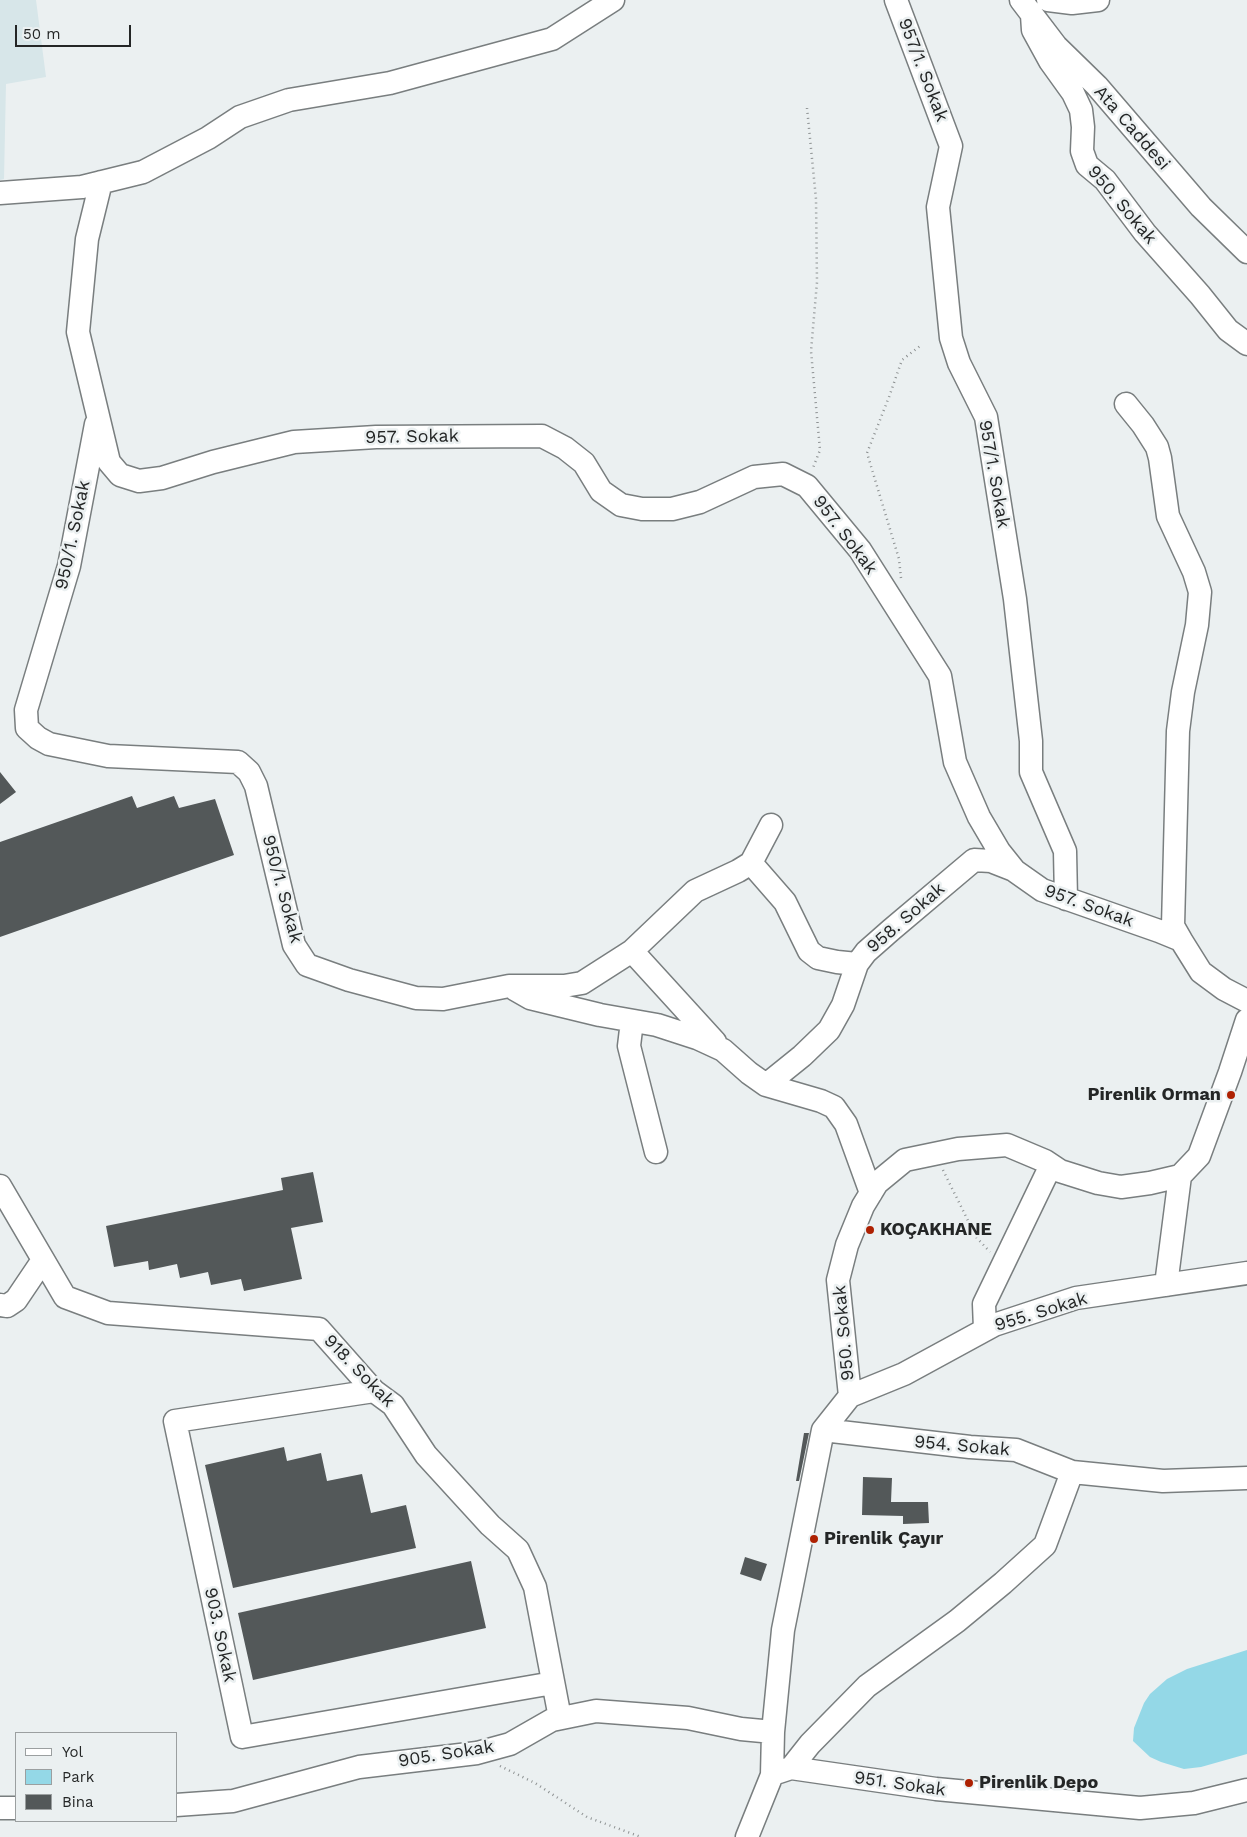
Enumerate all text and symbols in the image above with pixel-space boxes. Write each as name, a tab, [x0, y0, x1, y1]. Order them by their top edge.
scale bar	[18, 15, 134, 47]
street label: 957/1. Sokak	[893, 15, 953, 125]
text: 50 m	[23, 25, 60, 43]
street label: Ata Caddesi	[1089, 81, 1175, 175]
street label: 950. Sokak	[1083, 161, 1161, 249]
street label: 957/1. Sokak	[974, 418, 1014, 530]
street label: 957. Sokak	[365, 425, 459, 449]
street label: 950/1. Sokak	[51, 478, 95, 592]
street label: 957. Sokak	[808, 491, 882, 579]
street label: 950/1. Sokak	[257, 833, 307, 945]
street label: 958. Sokak	[863, 878, 949, 958]
street label: 957. Sokak	[1041, 880, 1137, 932]
place label: Pirenlik Orman	[1088, 1084, 1221, 1106]
marker: Pirenlik Orman	[1225, 1089, 1237, 1101]
place label: KOÇAKHANE	[880, 1219, 992, 1241]
marker: KOÇAKHANE	[864, 1224, 876, 1236]
street label: 950. Sokak	[829, 1284, 859, 1382]
street label: 955. Sokak	[992, 1288, 1090, 1336]
street label: 918. Sokak	[319, 1330, 399, 1412]
street label: 954. Sokak	[913, 1431, 1011, 1461]
place label: Pirenlik Çayır	[824, 1528, 943, 1550]
marker: Pirenlik Çayır	[808, 1533, 820, 1545]
street label: 903. Sokak	[199, 1586, 241, 1684]
legend	[15, 1732, 178, 1822]
street label: 905. Sokak	[397, 1736, 495, 1772]
text: Yol	[62, 1743, 83, 1761]
street label: 951. Sokak	[853, 1767, 947, 1801]
text: Park	[62, 1768, 94, 1786]
place label: Pirenlik Depo	[979, 1772, 1098, 1794]
marker: Pirenlik Depo	[963, 1777, 975, 1789]
text: Bina	[62, 1793, 94, 1811]

